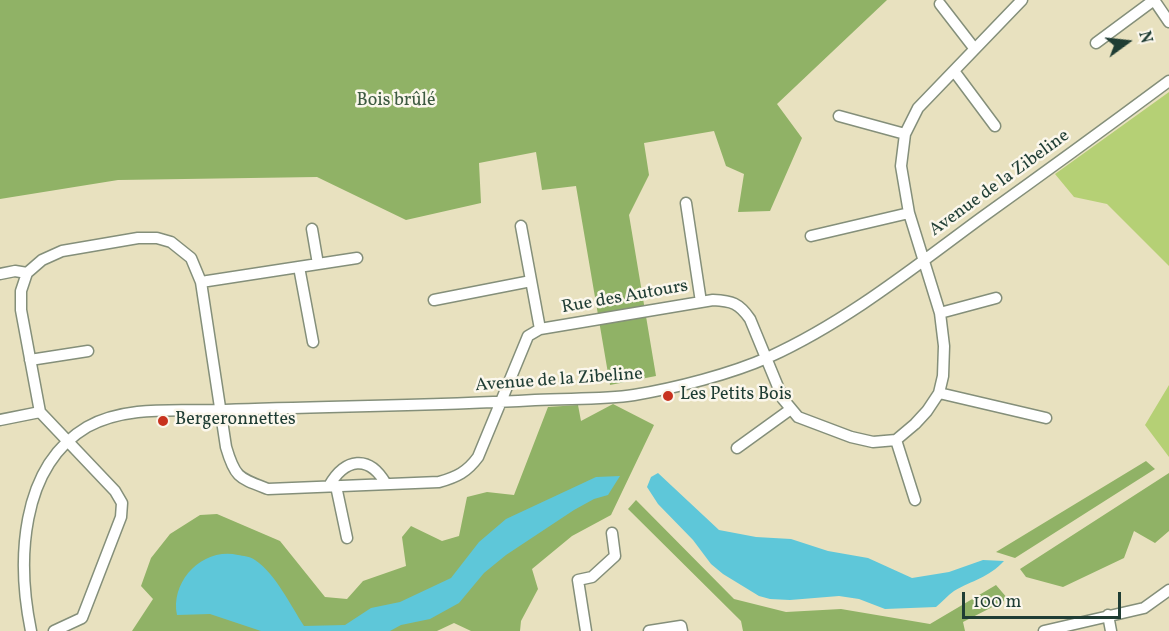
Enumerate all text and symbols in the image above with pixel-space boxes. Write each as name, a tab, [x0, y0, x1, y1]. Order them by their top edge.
north arrow	[1097, 12, 1157, 72]
text: N	[1132, 29, 1157, 46]
park label: Bois brûlé	[357, 91, 435, 113]
street label: Avenue de la Zibeline	[926, 126, 1074, 242]
street label: Rue des Autours	[560, 276, 690, 320]
street label: Avenue de la Zibeline	[474, 364, 644, 398]
place label: Les Petits Bois	[680, 385, 792, 407]
marker: Les Petits Bois	[661, 389, 675, 403]
place label: Bergeronnettes	[175, 410, 296, 432]
marker: Bergeronnettes	[156, 414, 170, 428]
scale bar	[965, 580, 1124, 618]
text: 100 m	[973, 590, 1022, 615]

